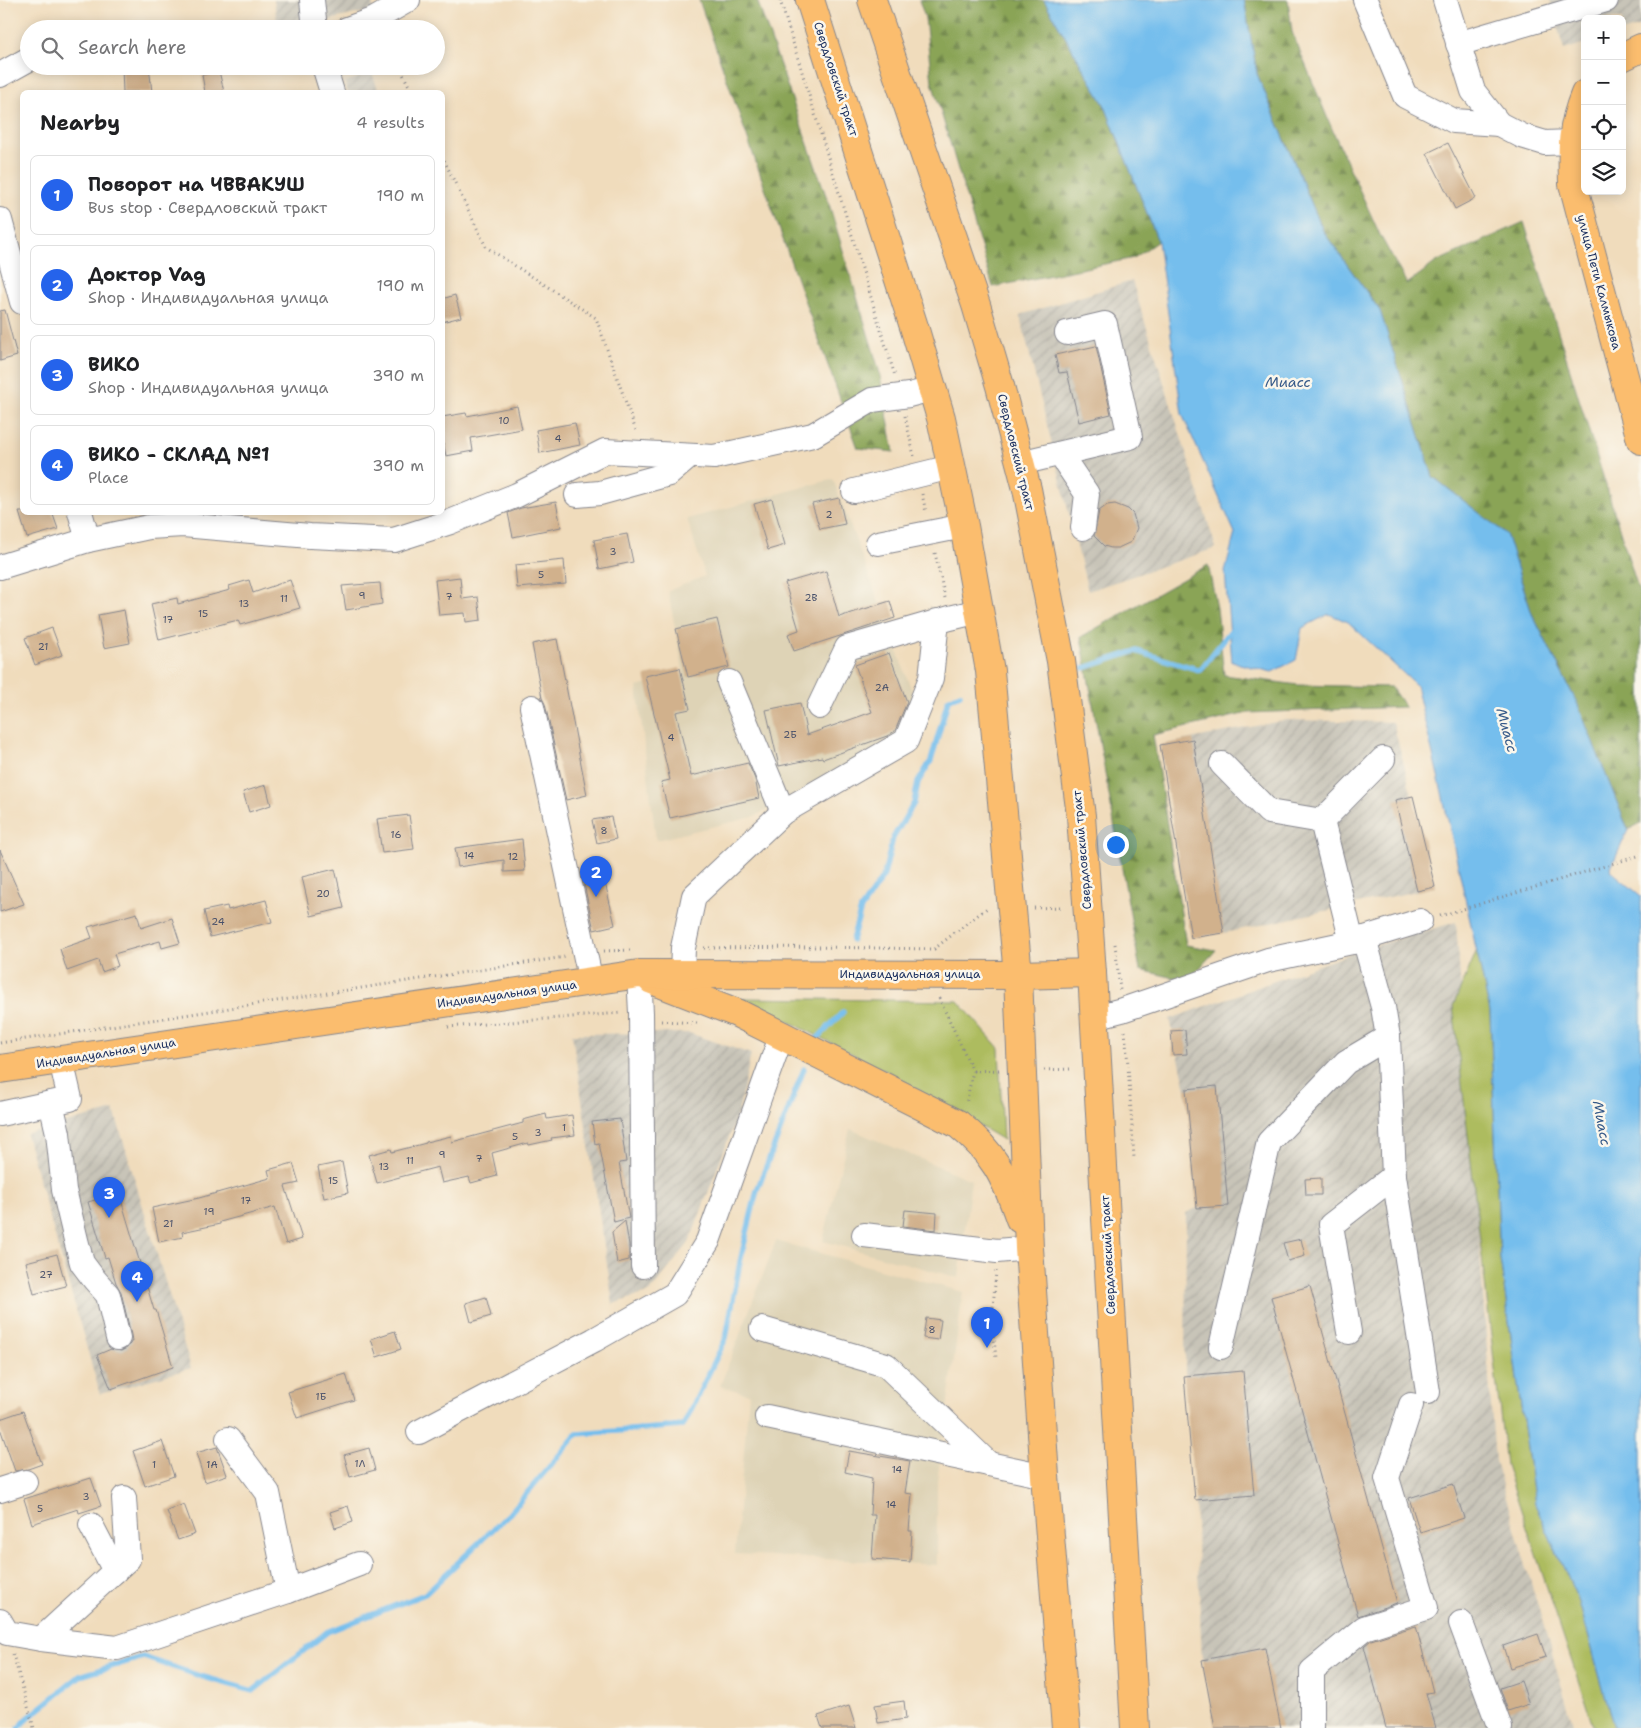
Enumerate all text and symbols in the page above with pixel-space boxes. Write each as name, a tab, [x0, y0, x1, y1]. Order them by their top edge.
map controls	[1581, 15, 1626, 195]
button: +	[1581, 15, 1626, 60]
search box	[20, 20, 445, 75]
street label: Свердловский тракт	[810, 20, 862, 139]
icon: search	[38, 34, 66, 62]
text: Search here	[78, 35, 187, 60]
button: −	[1581, 60, 1626, 105]
button: locate	[1581, 105, 1626, 150]
text: Nearby	[40, 109, 120, 137]
text: 4 results	[356, 112, 425, 133]
button: layers	[1581, 150, 1626, 195]
text: Поворот на ЧВВАКУШ	[88, 172, 305, 197]
text: 1	[53, 185, 61, 206]
text: 190 m	[377, 185, 424, 206]
text: Bus stop · Свердловский тракт	[88, 197, 327, 218]
street label: улица Пети Калмыкова	[1573, 213, 1625, 352]
text: Доктор Vag	[88, 262, 206, 287]
text: 2	[51, 275, 63, 296]
text: 190 m	[377, 275, 424, 296]
text: Shop · Индивидуальная улица	[88, 287, 328, 308]
text: ВИКО	[88, 352, 140, 377]
text: 3	[51, 365, 63, 386]
text: 390 m	[372, 365, 424, 386]
water label: Миасс	[1265, 373, 1311, 391]
text: Shop · Индивидуальная улица	[88, 377, 328, 398]
street label: Свердловский тракт	[994, 392, 1038, 513]
house number: 10	[499, 414, 509, 427]
house number: 4	[555, 432, 562, 445]
text: ВИКО - СКЛАД №1	[88, 442, 270, 467]
text: 4	[51, 455, 63, 476]
text: 390 m	[372, 455, 424, 476]
text: Place	[88, 467, 129, 488]
house number: 2	[826, 508, 833, 521]
house number: 3	[610, 545, 617, 558]
house number: 5	[538, 568, 544, 581]
house number: 9	[359, 589, 366, 602]
house number: 7	[446, 590, 453, 603]
house number: 2В	[805, 591, 818, 604]
house number: 11	[280, 592, 288, 605]
house number: 13	[239, 597, 249, 610]
house number: 15	[198, 607, 208, 620]
house number: 17	[163, 613, 173, 626]
house number: 21	[38, 640, 48, 653]
house number: 2А	[875, 681, 889, 694]
water label: Миасс	[1492, 706, 1522, 754]
house number: 2Б	[783, 728, 797, 741]
house number: 4	[668, 731, 675, 744]
street label: Свердловский тракт	[1069, 789, 1095, 910]
house number: 8	[601, 824, 608, 837]
house number: 16	[391, 828, 401, 841]
your location	[1103, 832, 1129, 858]
house number: 14	[464, 849, 474, 862]
house number: 12	[508, 850, 518, 863]
pin: 2	[580, 856, 612, 897]
house number: 20	[316, 887, 330, 900]
house number: 24	[211, 915, 225, 928]
street label: Индивидуальная улица	[840, 966, 981, 982]
street label: Индивидуальная улица	[436, 976, 578, 1012]
street label: Индивидуальная улица	[35, 1034, 177, 1072]
water label: Миасс	[1589, 1099, 1615, 1147]
house number: 1	[562, 1121, 566, 1134]
house number: 3	[535, 1126, 542, 1139]
house number: 5	[512, 1130, 518, 1143]
house number: 9	[439, 1148, 446, 1161]
house number: 7	[476, 1152, 483, 1165]
house number: 11	[406, 1154, 414, 1167]
house number: 13	[379, 1160, 389, 1173]
house number: 15	[328, 1174, 338, 1187]
pin: 3	[93, 1177, 125, 1218]
house number: 17	[241, 1194, 251, 1207]
street label: Свердловский тракт	[1097, 1194, 1119, 1315]
house number: 19	[204, 1205, 214, 1218]
house number: 21	[163, 1217, 173, 1230]
pin: 4	[121, 1261, 153, 1302]
house number: 27	[39, 1268, 53, 1281]
pin: 1	[971, 1307, 1003, 1348]
house number: 8	[929, 1323, 936, 1336]
house number: 1Б	[316, 1390, 326, 1403]
house number: 1Л	[355, 1457, 366, 1470]
house number: 1	[152, 1458, 156, 1471]
house number: 1А	[206, 1458, 218, 1471]
house number: 14	[892, 1463, 902, 1476]
house number: 3	[83, 1490, 90, 1503]
house number: 14	[886, 1498, 896, 1511]
house number: 5	[37, 1502, 43, 1515]

